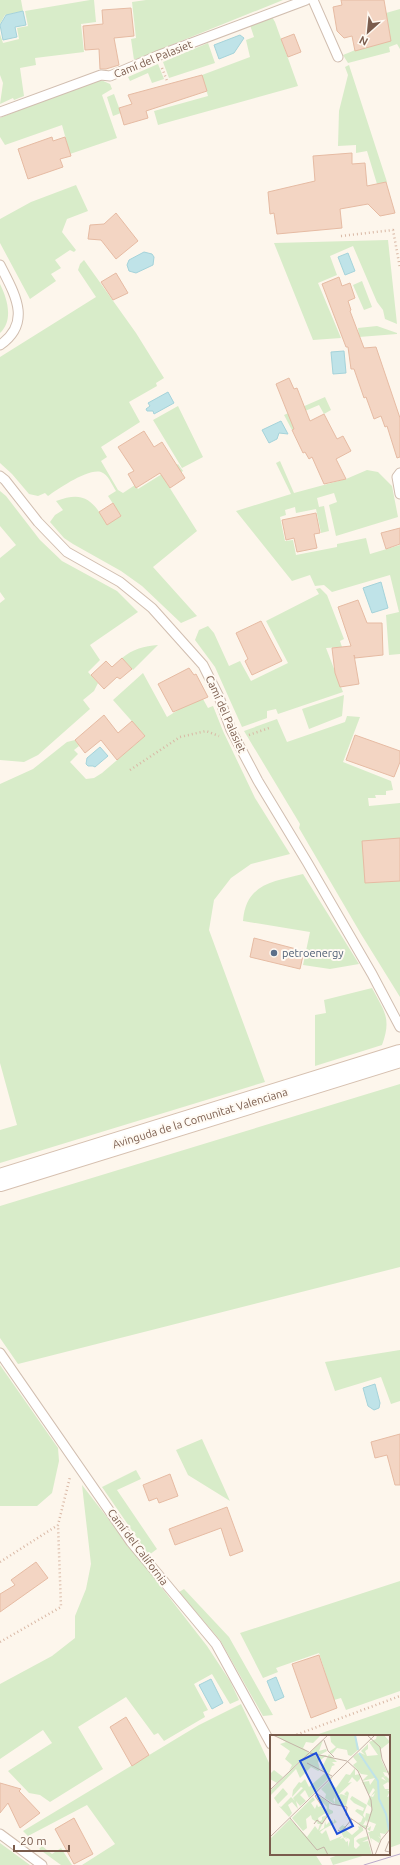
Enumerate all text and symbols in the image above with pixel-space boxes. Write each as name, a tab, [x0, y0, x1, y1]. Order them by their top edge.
north arrow	[348, 12, 388, 52]
text: N	[357, 34, 370, 48]
street label: Camí del Palasiet	[112, 38, 195, 80]
street label: Camí del Palasiet	[204, 673, 249, 755]
place label: petroenergy	[282, 947, 344, 959]
marker: petroenergy	[269, 948, 279, 958]
street label: Avinguda de la Comunitat Valenciana	[111, 1086, 289, 1150]
street label: Camí del California	[105, 1507, 171, 1587]
inset map	[270, 1735, 390, 1855]
scale bar	[14, 1827, 69, 1853]
text: 20 m	[20, 1834, 47, 1847]

